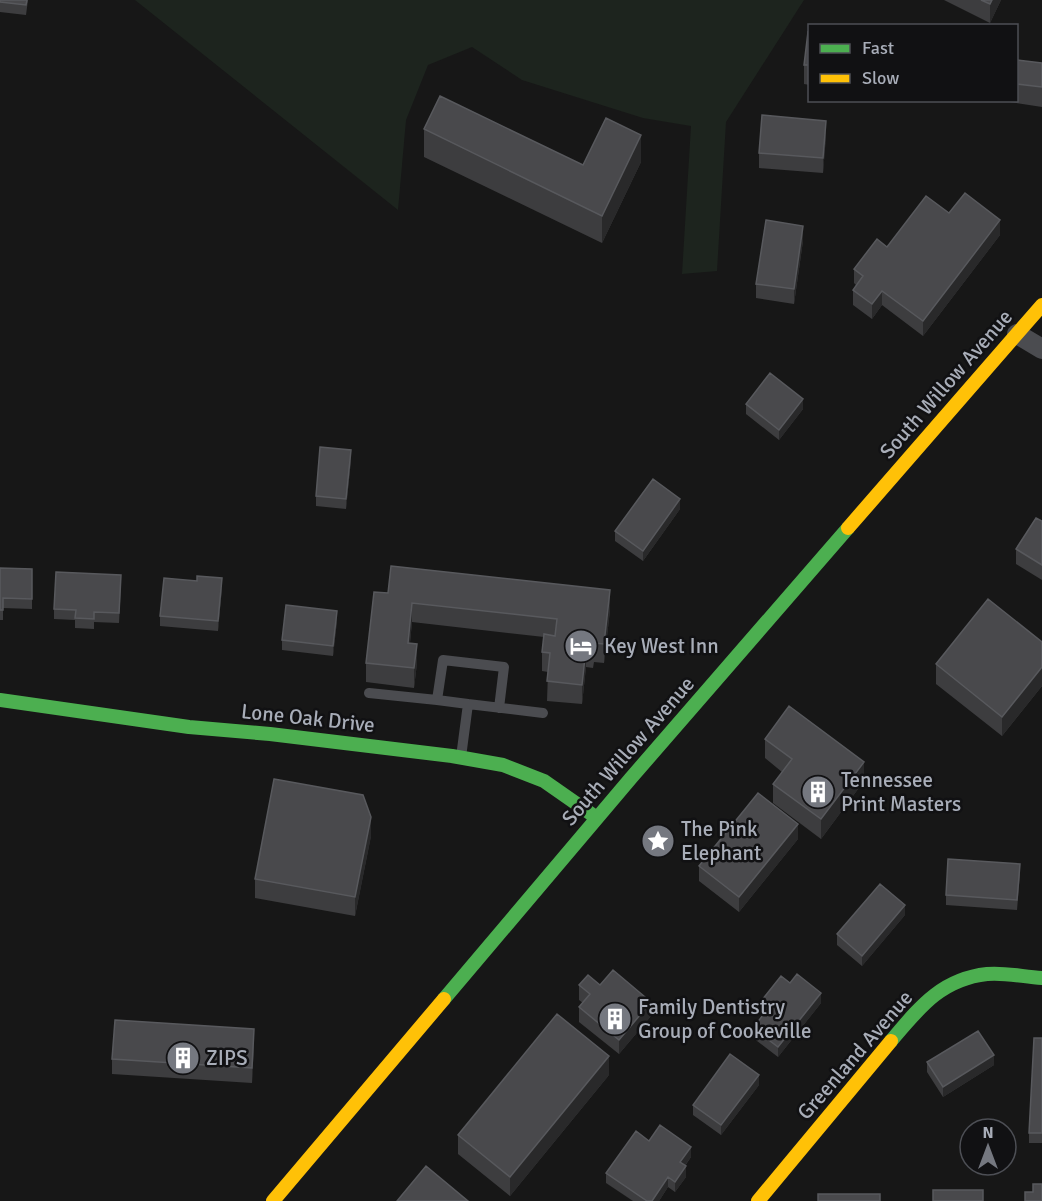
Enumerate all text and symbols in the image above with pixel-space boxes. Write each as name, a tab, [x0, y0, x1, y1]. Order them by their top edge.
legend	[808, 24, 1018, 102]
text: Fast	[862, 37, 894, 59]
text: Slow	[862, 67, 899, 89]
street label: South Willow Avenue	[874, 304, 1018, 464]
hotel icon: Key West Inn	[563, 628, 599, 664]
place label: Key West Inn	[604, 633, 719, 659]
street label: South Willow Avenue	[556, 671, 700, 831]
street label: Lone Oak Drive	[240, 698, 376, 738]
place label: Tennessee Print Masters	[841, 767, 961, 817]
building icon: Tennessee Print Masters	[800, 774, 836, 810]
place label: The Pink Elephant	[681, 816, 761, 866]
place icon: The Pink Elephant	[640, 823, 676, 859]
street label: Greenland Avenue	[792, 985, 918, 1125]
place label: Family Dentistry Group of Cookeville	[638, 994, 812, 1044]
building icon: Family Dentistry Group of Cookeville	[597, 1001, 633, 1037]
building icon: ZIPS	[165, 1040, 201, 1076]
place label: ZIPS	[206, 1045, 248, 1071]
north arrow	[958, 1117, 1018, 1177]
text: N	[982, 1123, 994, 1143]

